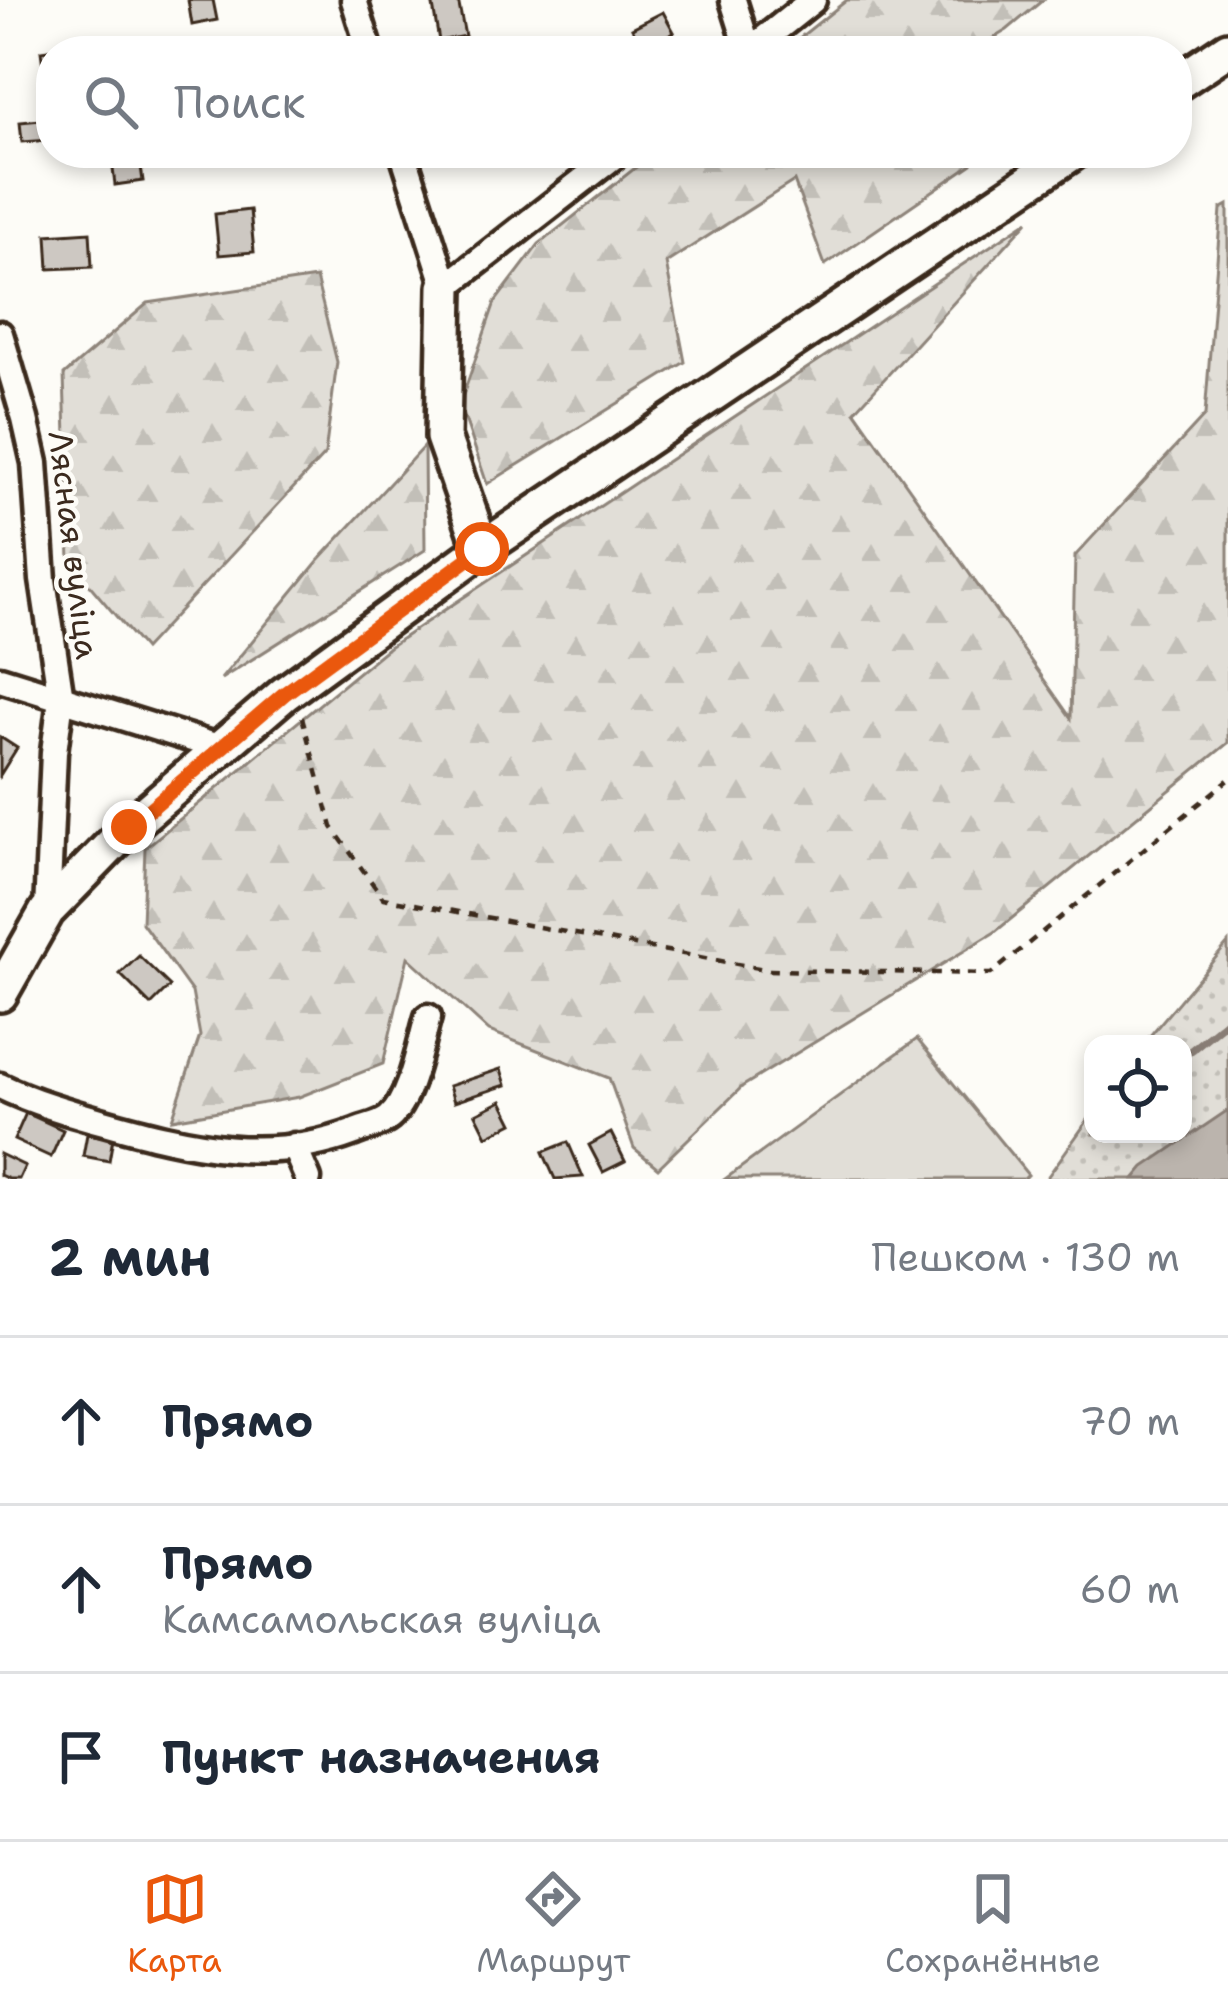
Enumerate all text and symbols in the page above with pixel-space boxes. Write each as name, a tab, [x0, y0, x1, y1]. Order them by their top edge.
search box	[36, 36, 1192, 168]
icon: search	[78, 69, 144, 135]
text: Поиск	[174, 72, 305, 132]
street label: Лясная вуліца	[38, 428, 110, 662]
route start	[455, 522, 509, 576]
route end	[102, 800, 156, 854]
map controls	[1084, 1035, 1192, 1143]
button: locate	[1084, 1035, 1192, 1143]
text: 2 мин	[48, 1223, 212, 1291]
text: Пешком · 130 m	[872, 1231, 1180, 1283]
icon: ahead	[48, 1388, 114, 1454]
text: Прямо	[162, 1391, 313, 1451]
text: 70 m	[1079, 1395, 1180, 1447]
text: Прямо	[162, 1533, 313, 1593]
icon: ahead	[48, 1556, 114, 1622]
text: 60 m	[1080, 1563, 1180, 1615]
text: Камсамольская вуліца	[162, 1593, 601, 1645]
icon: arrive	[48, 1724, 114, 1790]
text: Пункт назначения	[162, 1727, 601, 1787]
tab: Карта	[127, 1866, 222, 1983]
tab: Маршрут	[476, 1866, 630, 1983]
tab: Сохранённые	[885, 1866, 1101, 1983]

